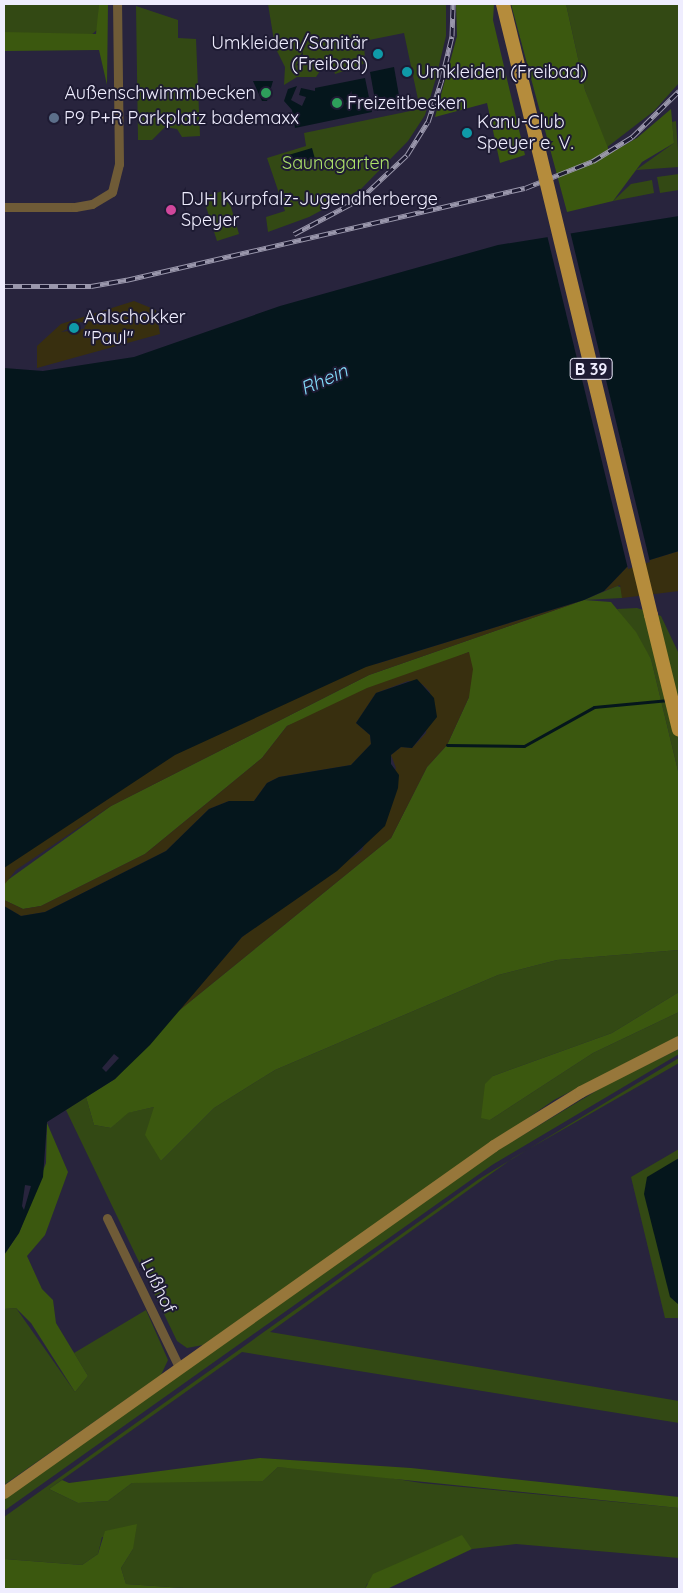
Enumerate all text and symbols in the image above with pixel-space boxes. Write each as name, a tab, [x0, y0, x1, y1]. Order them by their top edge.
place label: Umkleiden/Sanitär (Freibad)	[211, 33, 368, 76]
marker: Umkleiden/Sanitär (Freibad)	[372, 48, 384, 60]
place label: Umkleiden (Freibad)	[417, 61, 587, 83]
marker: Umkleiden (Freibad)	[401, 66, 413, 78]
place label: Außenschwimmbecken	[64, 82, 256, 104]
marker: Außenschwimmbecken	[260, 87, 272, 99]
place label: Freizeitbecken	[347, 92, 466, 114]
marker: Freizeitbecken	[331, 97, 343, 109]
place label: P9 P+R Parkplatz bademaxx	[64, 107, 299, 129]
marker: P9 P+R Parkplatz bademaxx	[48, 112, 60, 124]
place label: Kanu-Club Speyer e. V.	[477, 112, 574, 154]
marker: Kanu-Club Speyer e. V.	[461, 127, 473, 139]
park label: Saunagarten	[282, 152, 390, 174]
place label: DJH Kurpfalz-Jugendherberge Speyer	[181, 189, 438, 232]
marker: DJH Kurpfalz-Jugendherberge Speyer	[165, 204, 177, 216]
place label: Aalschokker "Paul"	[84, 307, 186, 350]
marker: Aalschokker "Paul"	[68, 322, 80, 334]
road number: B 39	[568, 356, 614, 382]
water label: Rhein	[297, 360, 351, 400]
street label: Lußhof	[136, 1255, 180, 1317]

